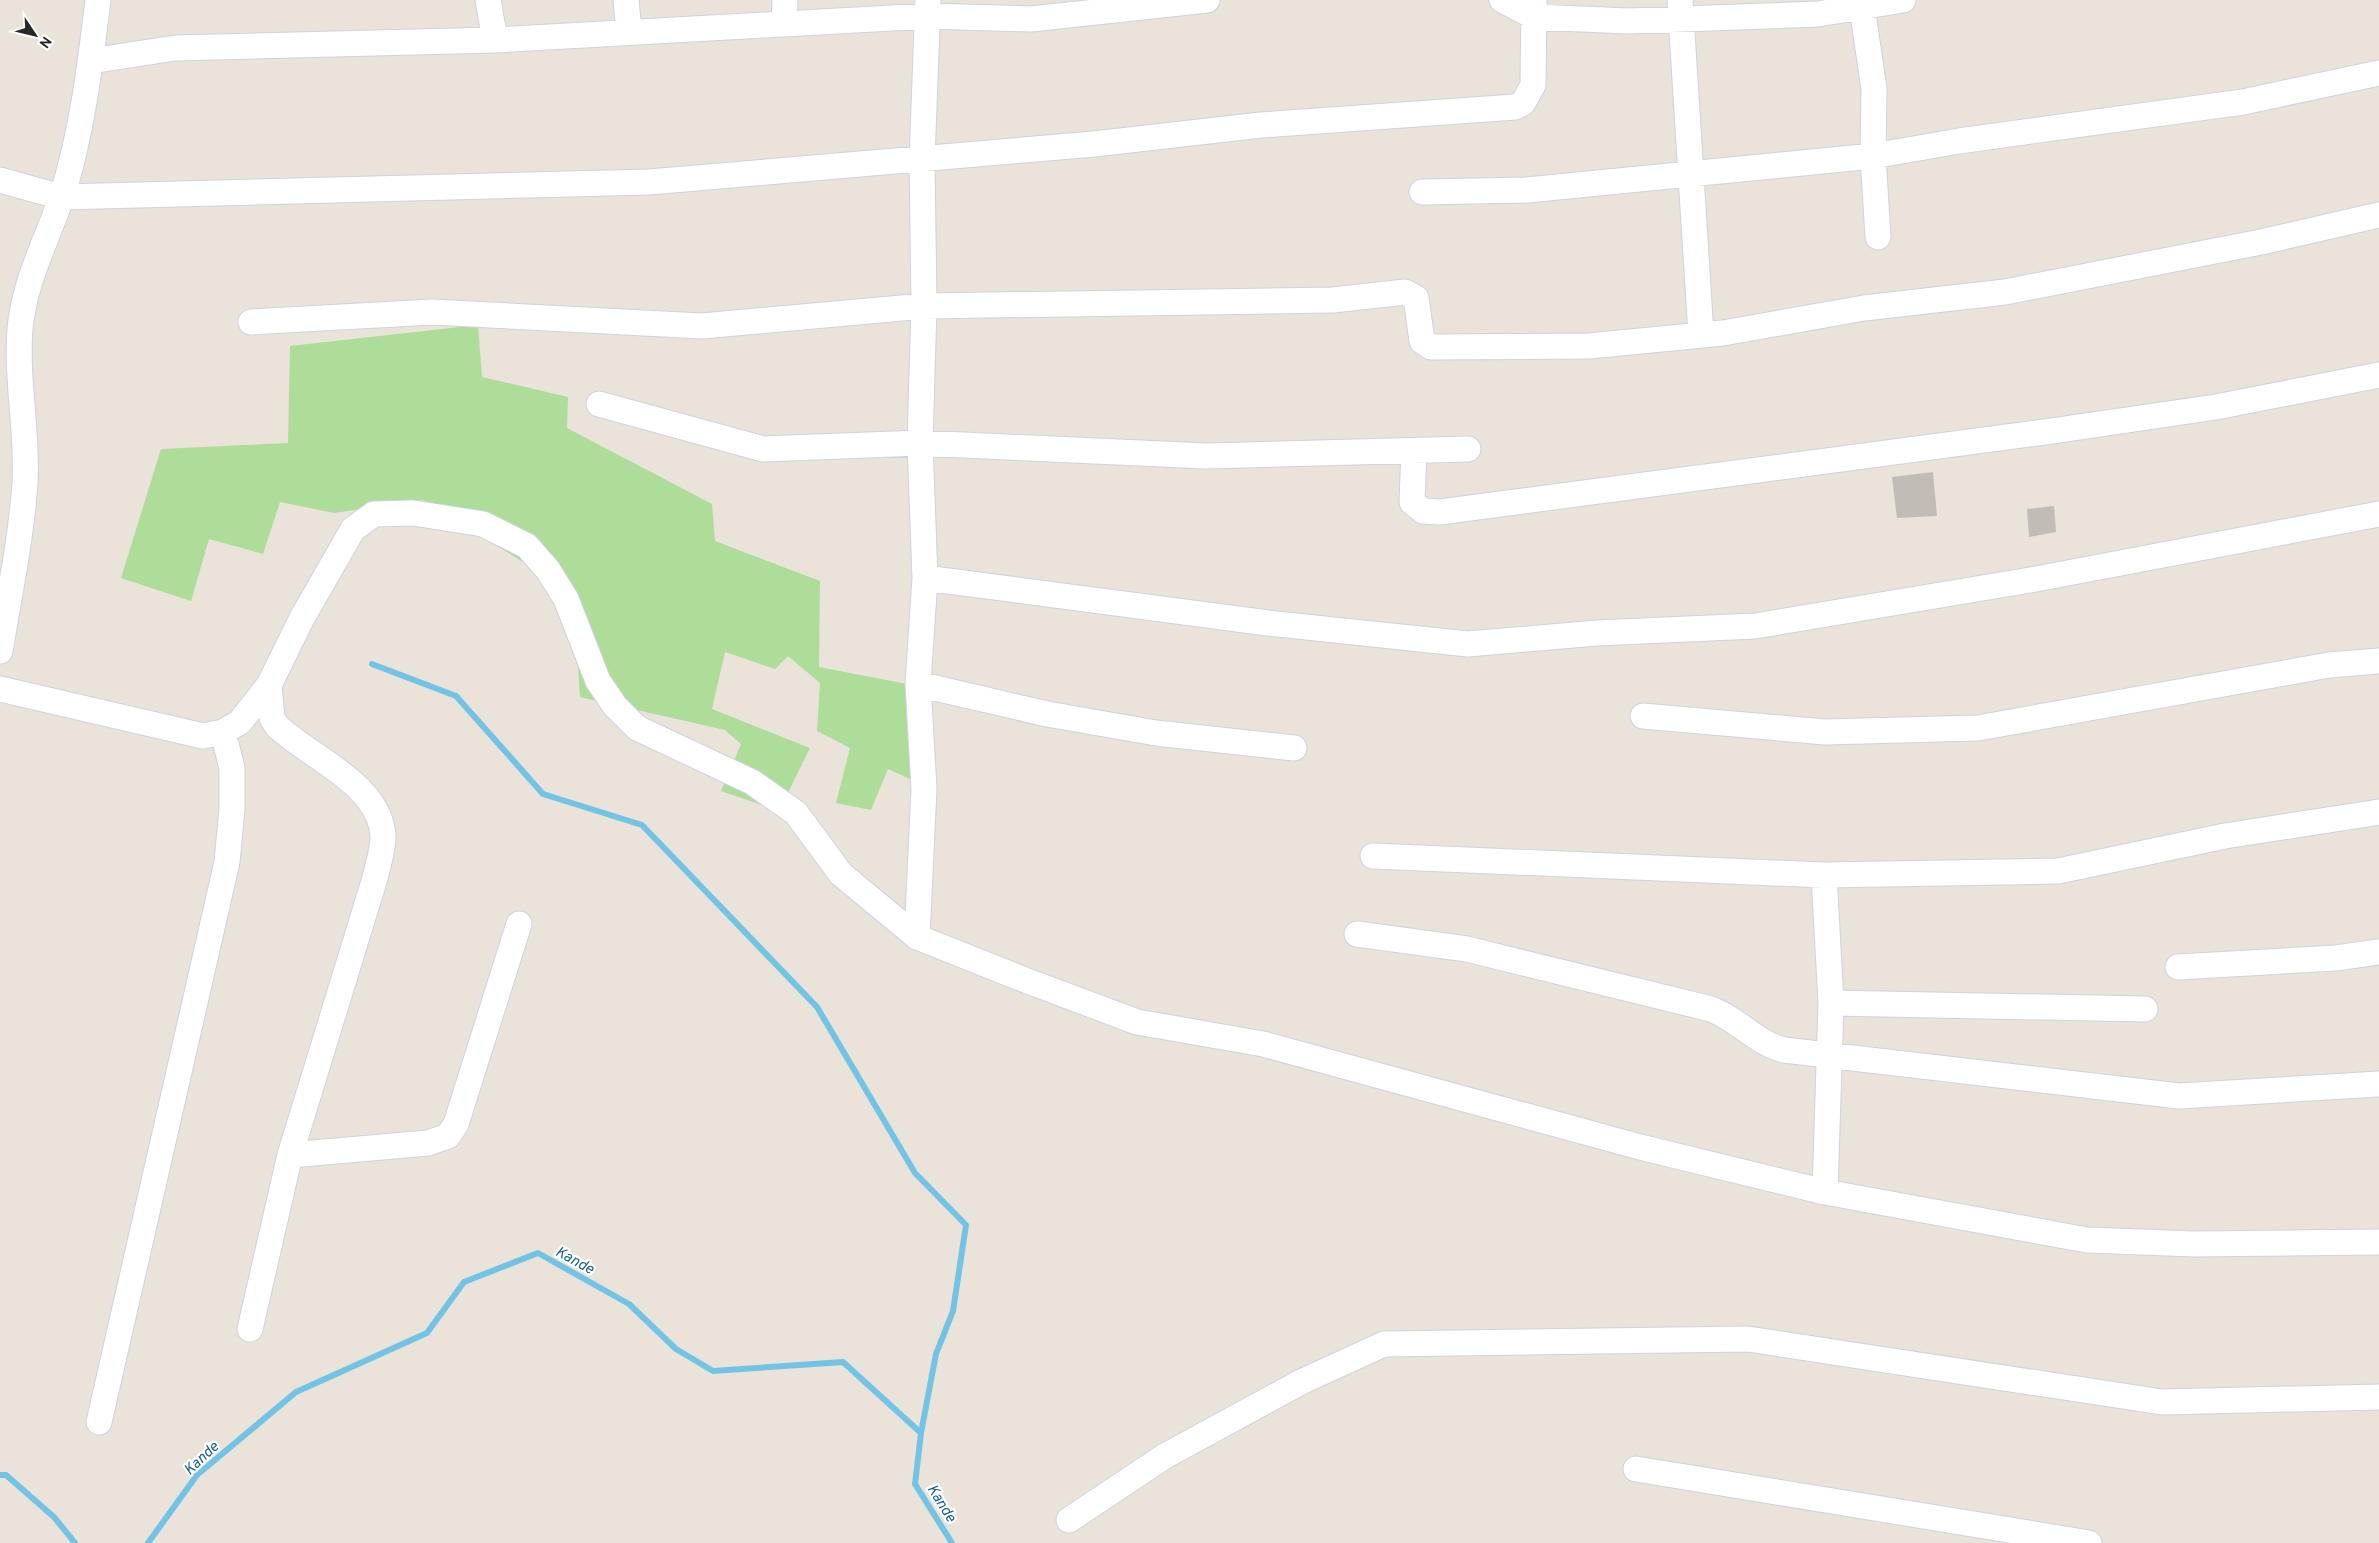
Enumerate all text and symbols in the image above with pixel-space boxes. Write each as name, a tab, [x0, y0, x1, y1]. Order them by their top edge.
north arrow	[10, 10, 60, 60]
text: N	[35, 33, 54, 51]
water label: Kande	[552, 1243, 597, 1280]
water label: Kande	[181, 1438, 224, 1480]
water label: Kande	[922, 1481, 960, 1526]

